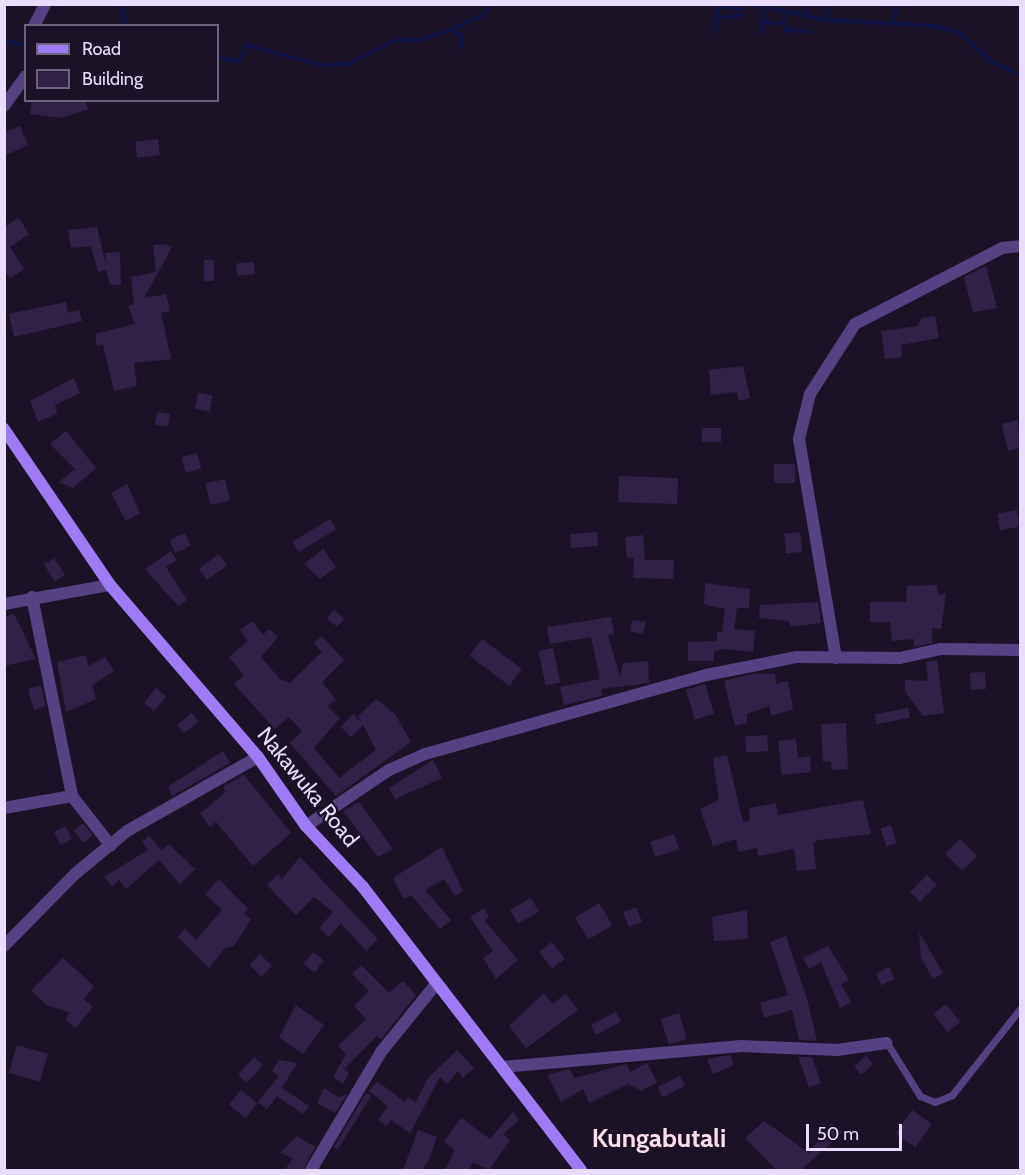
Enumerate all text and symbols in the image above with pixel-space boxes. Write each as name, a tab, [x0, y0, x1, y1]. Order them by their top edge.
legend	[24, 24, 219, 102]
text: Road	[82, 38, 121, 60]
text: Building	[82, 68, 143, 90]
street label: Nakawuka Road	[252, 722, 364, 852]
scale bar	[809, 1112, 905, 1150]
district label: Kungabutali	[592, 1123, 726, 1155]
text: 50 m	[817, 1123, 859, 1145]

